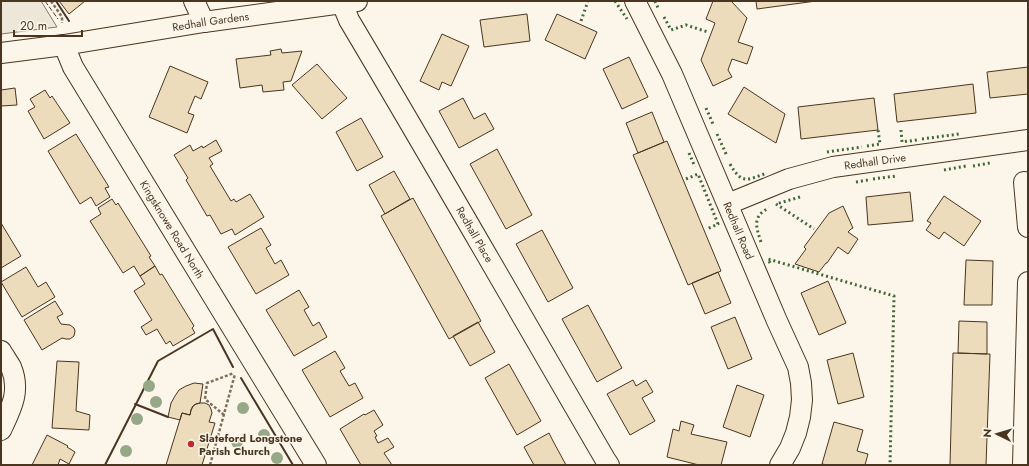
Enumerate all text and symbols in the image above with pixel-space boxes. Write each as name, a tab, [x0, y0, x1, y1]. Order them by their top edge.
street label: Redhall Gardens	[171, 8, 251, 35]
scale bar	[14, 12, 82, 38]
text: 20 m	[20, 17, 47, 35]
street label: Redhall Drive	[843, 149, 907, 173]
street label: Kingsknowe Road North	[136, 177, 208, 281]
street label: Redhall Road	[719, 199, 758, 262]
street label: Redhall Place	[452, 203, 498, 266]
north arrow	[977, 414, 1017, 454]
text: N	[979, 428, 995, 438]
place label: Slateford Longstone Parish Church	[199, 430, 302, 459]
marker: Slateford Longstone Parish Church	[186, 439, 196, 449]

